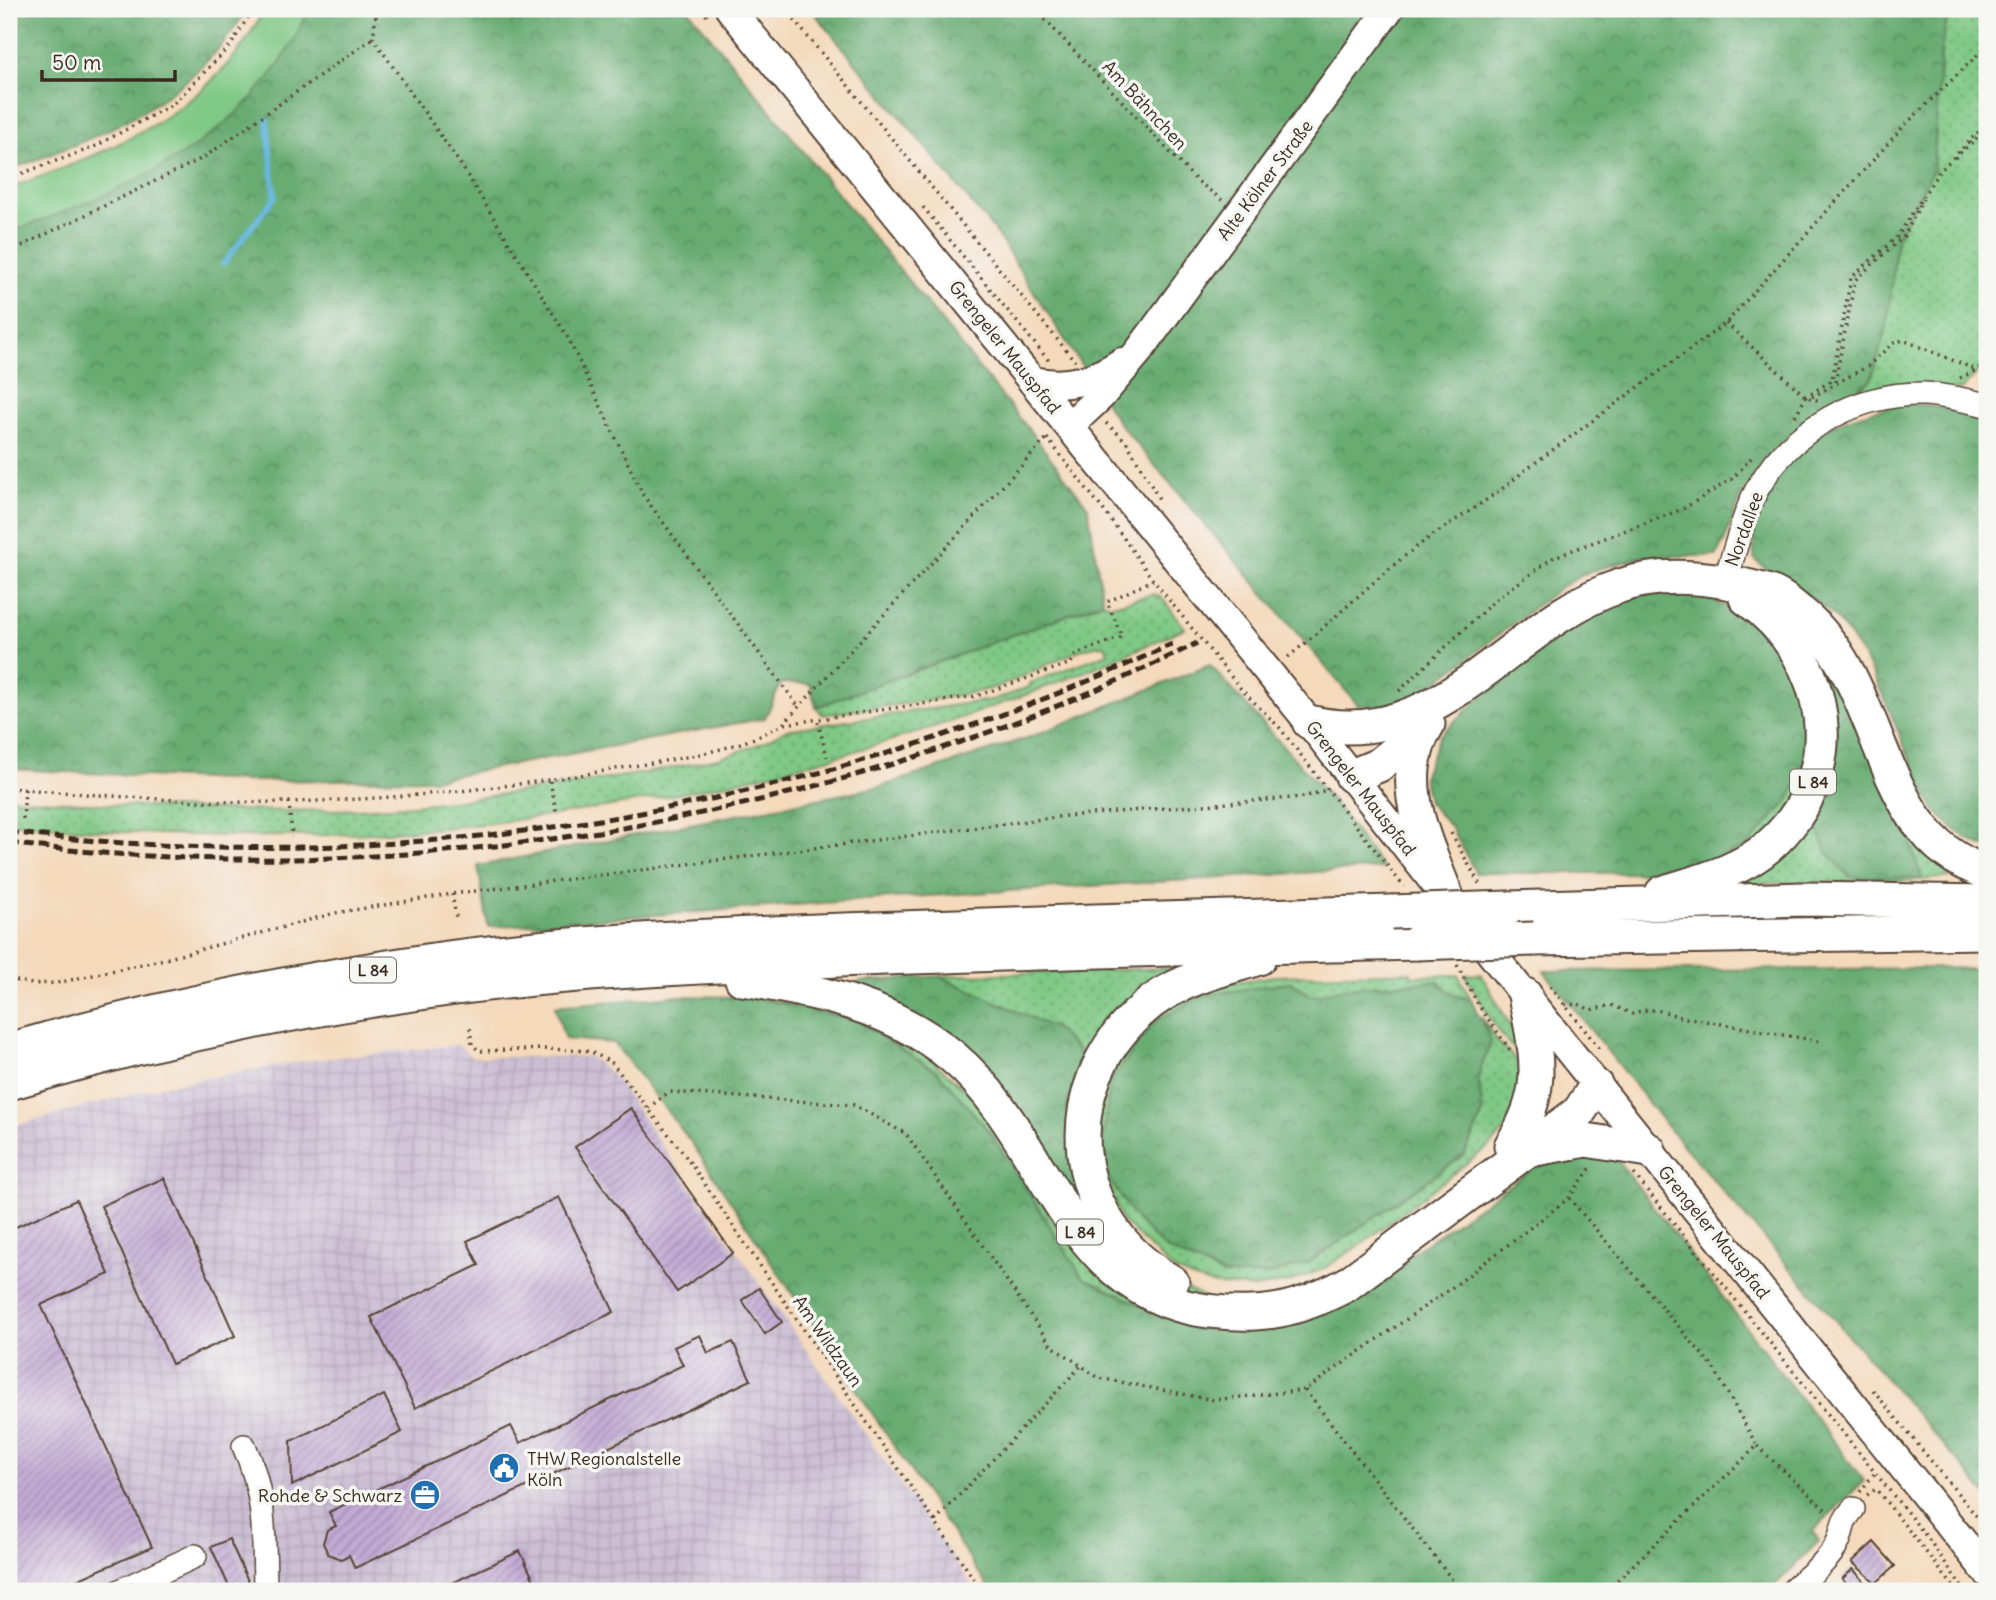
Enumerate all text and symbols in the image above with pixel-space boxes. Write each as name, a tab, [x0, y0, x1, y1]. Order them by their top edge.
scale bar	[42, 38, 175, 82]
text: 50 m	[52, 49, 101, 76]
street label: Am Bähnchen	[1098, 55, 1192, 155]
street label: Alte Kölner Straße	[1212, 115, 1318, 245]
street label: Grengeler Mauspfad	[944, 276, 1066, 419]
street label: Nordallee	[1720, 488, 1768, 570]
street label: Grengeler Mauspfad	[1301, 716, 1421, 860]
road number: L 84	[1790, 769, 1836, 794]
road number: L 84	[350, 958, 396, 982]
street label: Grengeler Mauspfad	[1653, 1161, 1775, 1304]
road number: L 84	[1057, 1220, 1103, 1244]
street label: Am Wildzaun	[788, 1291, 868, 1391]
place label: THW Regionalstelle Köln	[527, 1447, 681, 1491]
public building icon: THW Regionalstelle Köln	[487, 1451, 521, 1485]
office icon: Rohde & Schwarz	[408, 1478, 442, 1512]
place label: Rohde & Schwarz	[258, 1484, 402, 1507]

